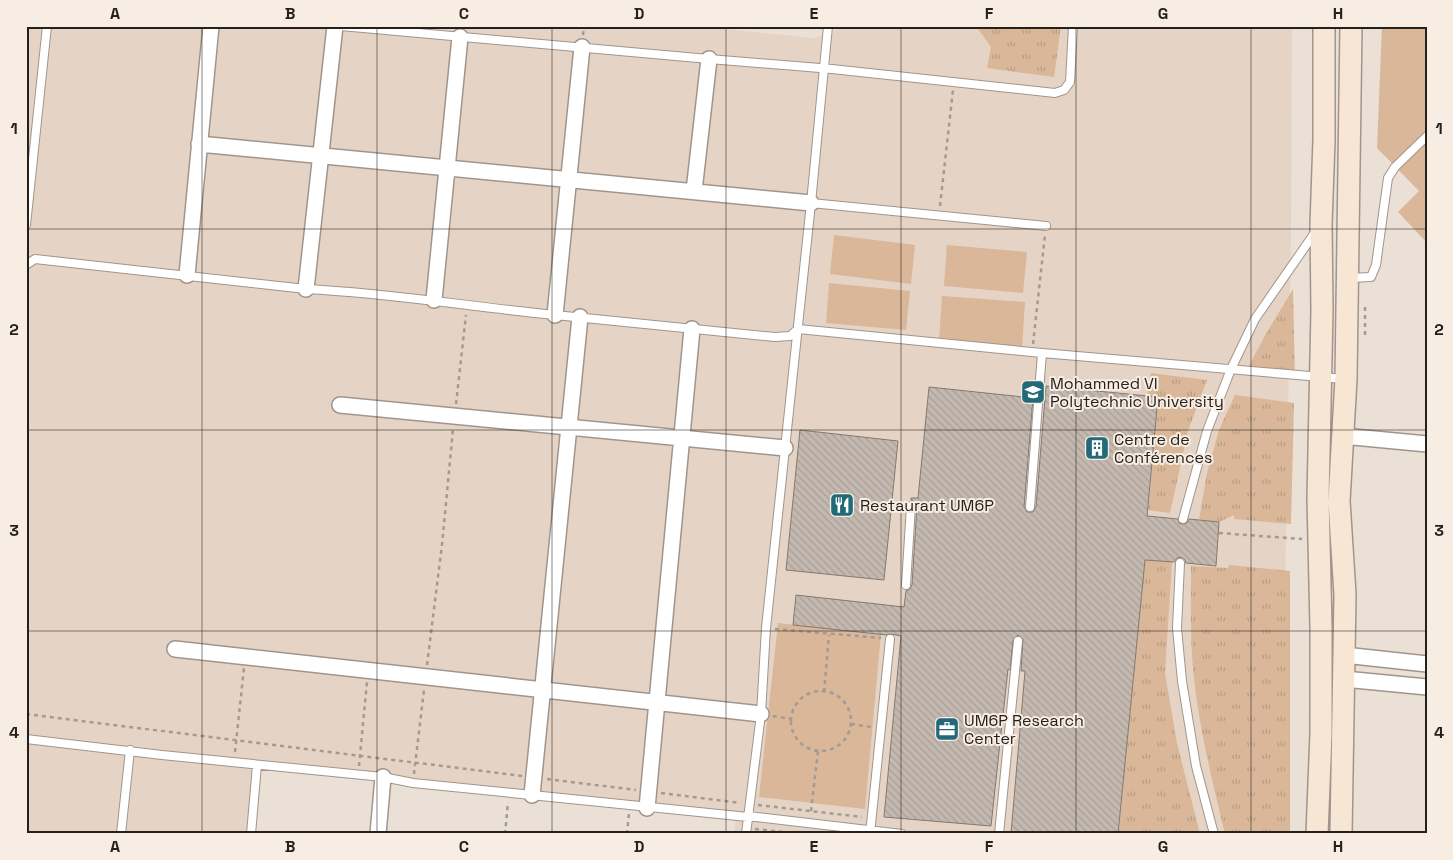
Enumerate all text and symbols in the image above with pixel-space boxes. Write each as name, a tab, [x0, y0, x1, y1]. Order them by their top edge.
text: A	[110, 3, 120, 24]
text: B	[285, 3, 295, 24]
text: C	[459, 3, 469, 24]
text: D	[634, 3, 644, 24]
text: E	[810, 3, 819, 24]
text: F	[985, 3, 994, 24]
text: G	[1158, 3, 1168, 24]
text: H	[1333, 3, 1343, 24]
text: 1	[10, 118, 18, 139]
text: 1	[1435, 118, 1443, 139]
text: 2	[9, 319, 19, 340]
text: 2	[1434, 319, 1444, 340]
place label: Mohammed VI Polytechnic University	[1050, 373, 1224, 412]
school or university icon: Mohammed VI Polytechnic University	[1020, 379, 1046, 405]
place label: Centre de Conférences	[1114, 429, 1212, 468]
building icon: Centre de Conférences	[1084, 435, 1110, 461]
restaurant icon: Restaurant UM6P	[829, 492, 855, 518]
place label: Restaurant UM6P	[860, 495, 994, 516]
text: 3	[9, 520, 19, 541]
text: 3	[1434, 520, 1444, 541]
place label: UM6P Research Center	[964, 710, 1084, 749]
office icon: UM6P Research Center	[934, 716, 960, 742]
text: 4	[9, 722, 19, 743]
text: 4	[1434, 722, 1444, 743]
text: A	[110, 836, 120, 857]
text: B	[285, 836, 295, 857]
text: C	[459, 836, 469, 857]
text: D	[634, 836, 644, 857]
text: E	[810, 836, 819, 857]
text: F	[985, 836, 994, 857]
text: G	[1158, 836, 1168, 857]
text: H	[1333, 836, 1343, 857]

